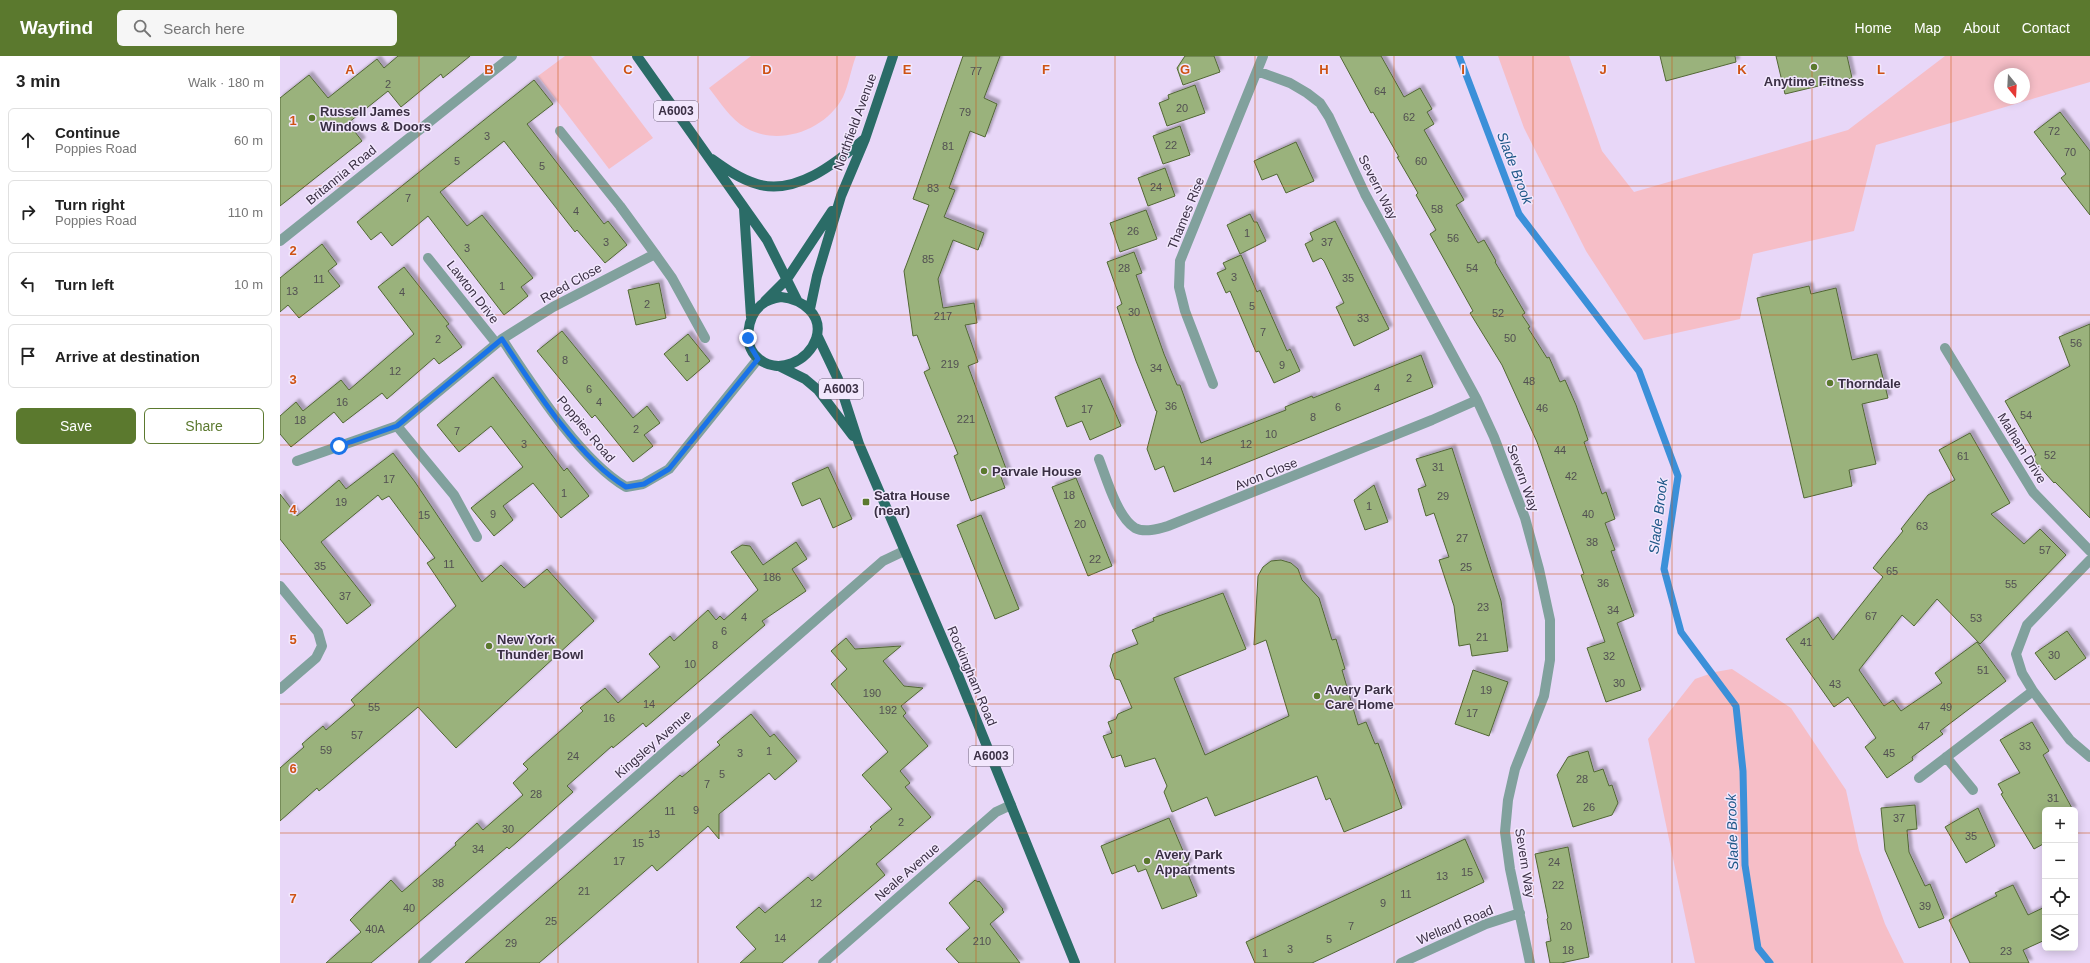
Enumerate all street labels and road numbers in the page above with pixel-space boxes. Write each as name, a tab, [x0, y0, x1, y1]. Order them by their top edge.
street label: Northfield Avenue	[830, 71, 880, 173]
road number: A6003	[654, 101, 698, 121]
street label: Britannia Road	[303, 142, 379, 208]
street label: Severn Way	[1355, 152, 1401, 222]
street label: Thames Rise	[1165, 175, 1207, 251]
street label: Lawton Drive	[444, 257, 502, 327]
street label: Reed Close	[538, 260, 604, 306]
road number: A6003	[819, 379, 863, 399]
street label: Poppies Road	[554, 393, 618, 465]
street label: Malham Drive	[1994, 410, 2050, 486]
street label: Severn Way	[1504, 442, 1542, 514]
street label: Avon Close	[1232, 455, 1300, 493]
street label: Rockingham Road	[944, 624, 1000, 728]
street label: Kingsley Avenue	[612, 707, 694, 781]
road number: A6003	[969, 746, 1013, 766]
street label: Severn Way	[1512, 827, 1538, 899]
street label: Neale Avenue	[872, 840, 942, 904]
street label: Welland Road	[1415, 902, 1495, 948]

